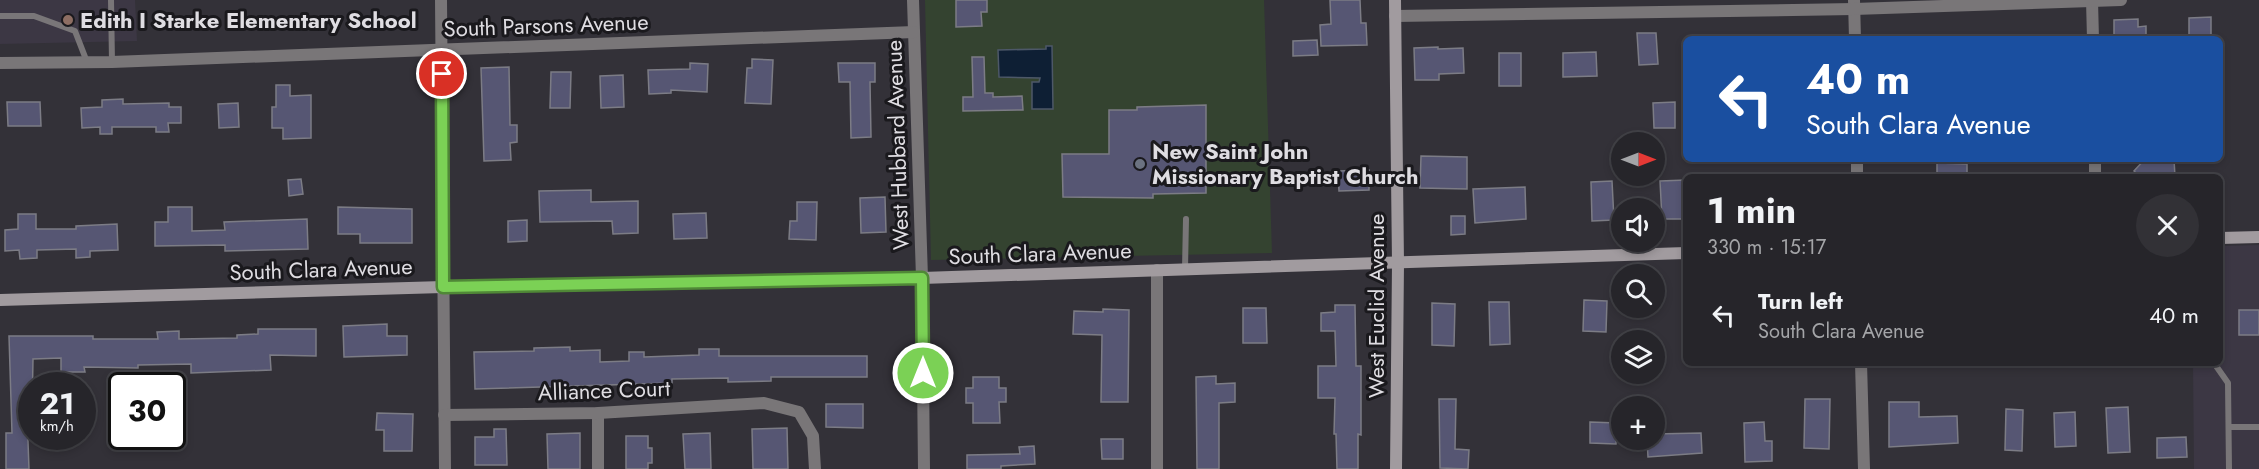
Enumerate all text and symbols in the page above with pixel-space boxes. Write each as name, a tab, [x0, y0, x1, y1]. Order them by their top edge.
place label: Edith I Starke Elementary School	[80, 4, 417, 36]
street label: South Parsons Avenue	[443, 5, 649, 45]
marker: Edith I Starke Elementary School	[61, 13, 75, 27]
street label: West Hubbard Avenue	[877, 39, 917, 251]
pin	[416, 48, 467, 99]
text: 40 m	[1806, 49, 1910, 110]
icon: arrive	[425, 57, 458, 90]
icon: left	[1707, 60, 1785, 138]
text: South Clara Avenue	[1806, 105, 2031, 144]
north arrow	[1611, 132, 1665, 186]
map controls	[1611, 132, 1665, 450]
place label: New Saint John Missionary Baptist Church	[1152, 135, 1419, 192]
marker: New Saint John Missionary Baptist Church	[1133, 157, 1147, 171]
text: 1 min	[1707, 184, 1796, 236]
button: close	[2136, 194, 2199, 257]
button: sound	[1611, 198, 1665, 252]
street label: West Euclid Avenue	[1360, 214, 1392, 398]
text: 330 m · 15:17	[1707, 233, 1826, 262]
street label: South Clara Avenue	[948, 234, 1132, 272]
street label: South Clara Avenue	[229, 250, 413, 288]
button: search	[1611, 264, 1665, 318]
text: Turn left	[1758, 285, 1843, 317]
icon: left	[1707, 299, 1740, 332]
text: 40 m	[2149, 299, 2199, 331]
text: South Clara Avenue	[1758, 317, 1924, 346]
button: layers	[1611, 330, 1665, 384]
position arrow	[891, 341, 955, 405]
speed limit sign: 30	[108, 372, 186, 450]
street label: Alliance Court	[537, 372, 671, 408]
text: 21	[40, 382, 74, 425]
button: +	[1611, 396, 1665, 450]
text: km/h	[40, 415, 74, 437]

